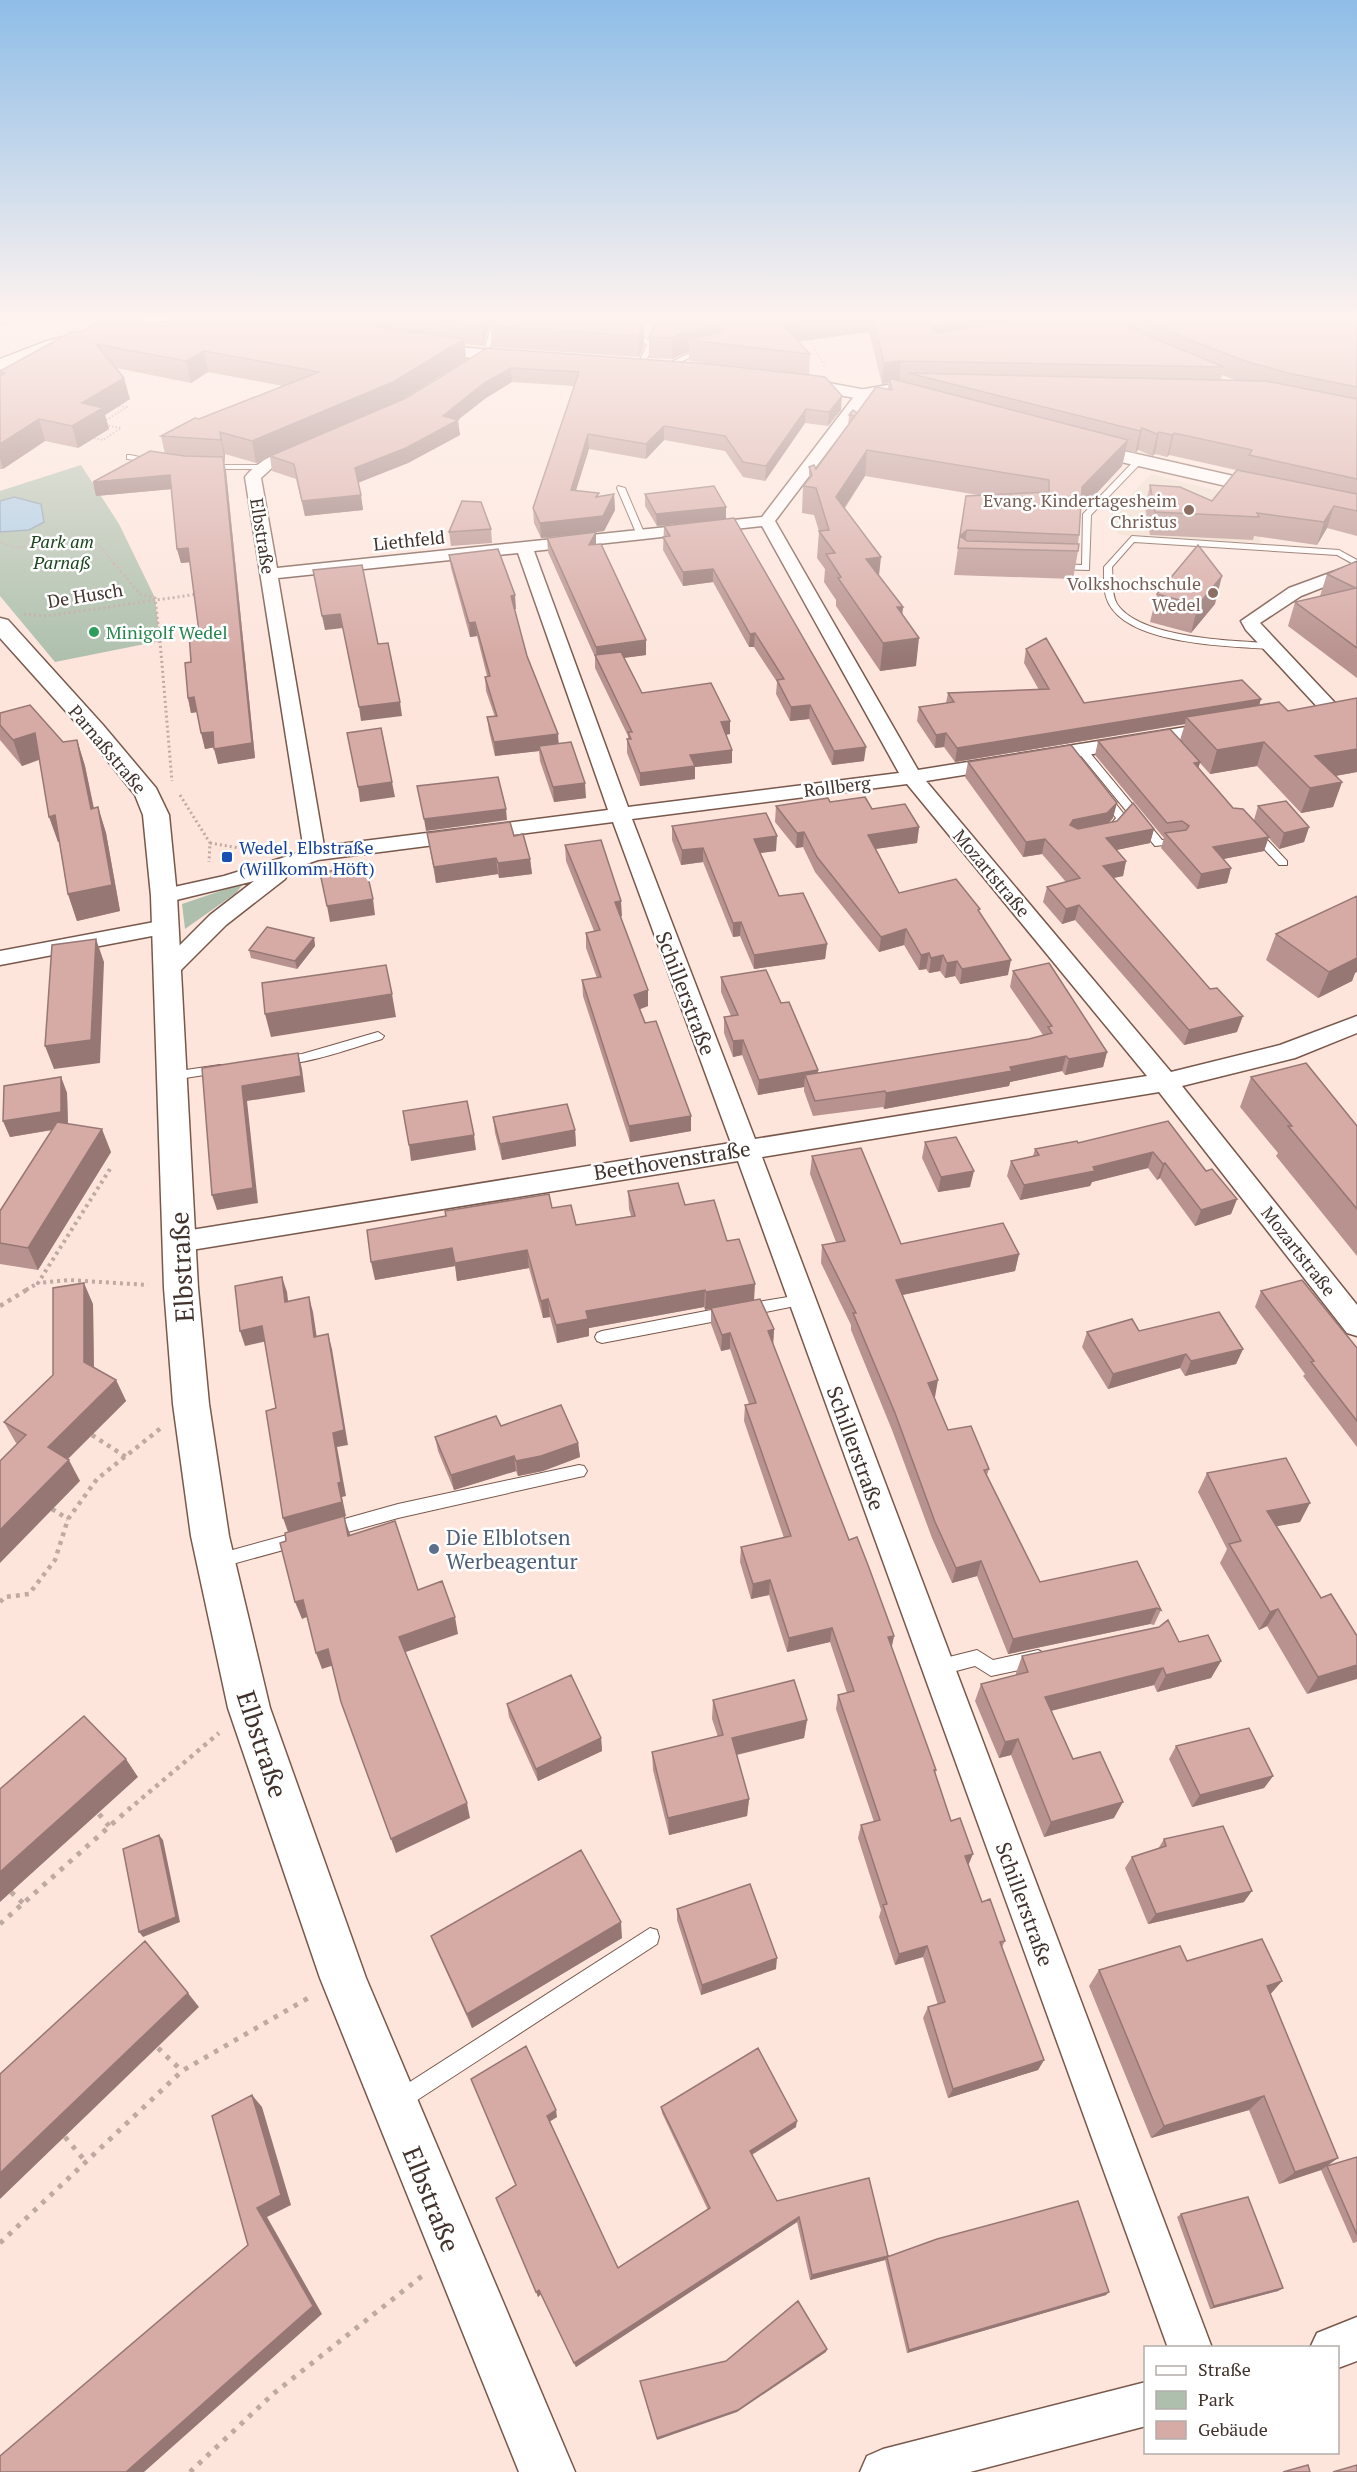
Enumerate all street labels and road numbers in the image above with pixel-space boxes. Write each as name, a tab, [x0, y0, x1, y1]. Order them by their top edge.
street label: Elbstraße	[245, 496, 281, 576]
street label: Liethfeld	[372, 524, 446, 556]
street label: De Husch	[45, 577, 125, 613]
street label: Parnaßstraße	[64, 700, 152, 798]
street label: Rollberg	[802, 770, 872, 802]
street label: Mozartstraße	[948, 824, 1036, 922]
street label: Schillerstraße	[650, 927, 722, 1059]
street label: Beethovenstraße	[592, 1134, 752, 1186]
street label: Mozartstraße	[1256, 1201, 1342, 1301]
street label: Elbstraße	[161, 1211, 201, 1323]
street label: Schillerstraße	[821, 1382, 891, 1514]
street label: Elbstraße	[230, 1686, 296, 1802]
street label: Schillerstraße	[990, 1838, 1060, 1970]
street label: Elbstraße	[395, 2141, 469, 2257]

